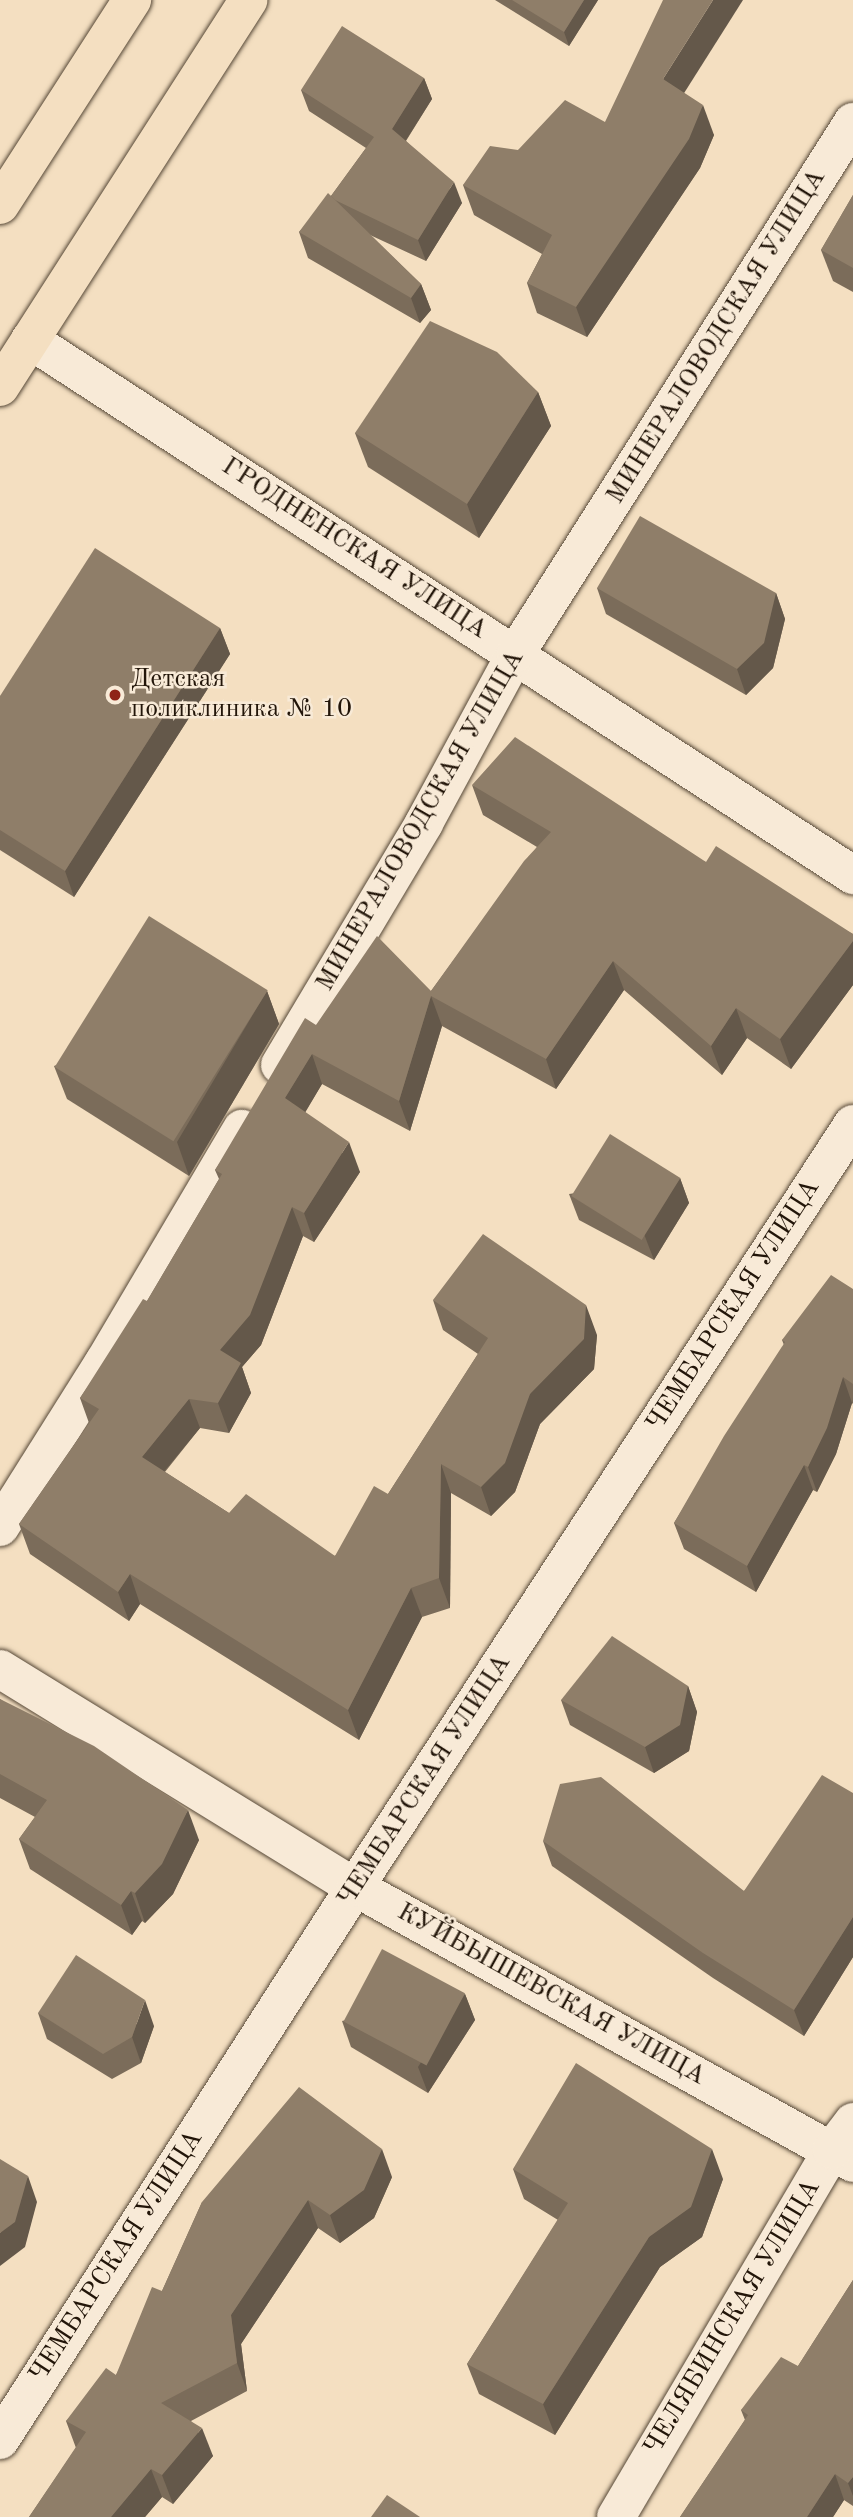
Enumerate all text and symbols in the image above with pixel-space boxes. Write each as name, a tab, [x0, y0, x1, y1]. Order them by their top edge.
street label: МИНЕРАЛОВОДСКАЯ УЛИЦА	[601, 164, 833, 510]
street label: ГРОДНЕНСКАЯ УЛИЦА	[215, 451, 493, 647]
street label: МИНЕРАЛОВОДСКАЯ УЛИЦА	[310, 645, 532, 997]
place label: Детская поликлиника № 10	[131, 664, 352, 726]
marker: Детская поликлиника № 10	[105, 685, 125, 705]
street label: ЧЕМБАРСКАЯ УЛИЦА	[641, 1174, 827, 1438]
street label: ЧЕМБАРСКАЯ УЛИЦА	[332, 1649, 518, 1913]
street label: КУЙБЫШЕВСКАЯ УЛИЦА	[391, 1897, 711, 2093]
street label: ЧЕМБАРСКАЯ УЛИЦА	[24, 2125, 210, 2389]
street label: ЧЕЛЯБИНСКАЯ УЛИЦА	[638, 2174, 828, 2462]

